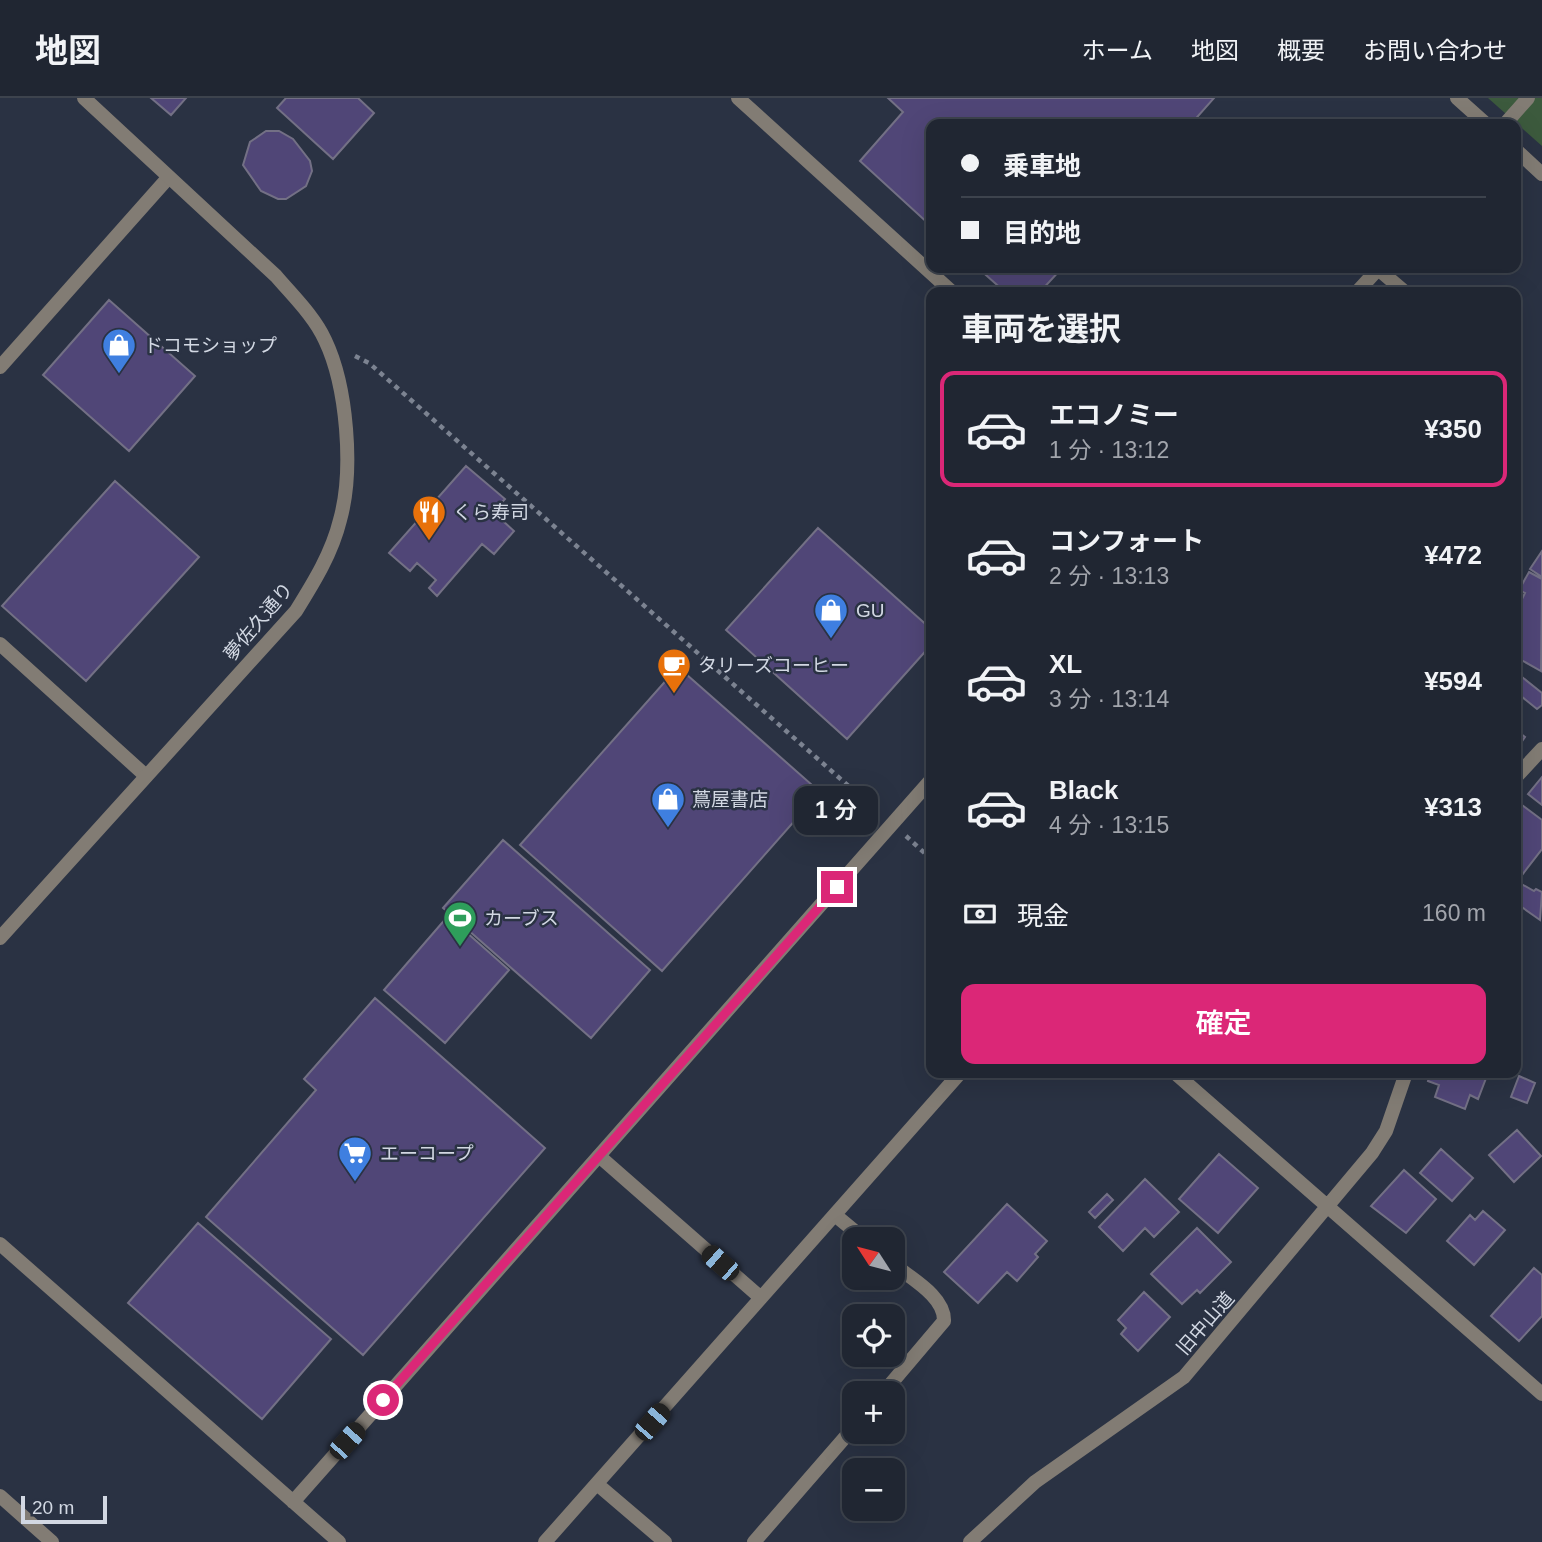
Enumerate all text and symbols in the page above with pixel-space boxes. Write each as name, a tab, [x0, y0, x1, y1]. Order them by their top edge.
text: 地図	[35, 32, 101, 69]
text: ホーム	[1082, 37, 1153, 64]
text: 地図	[1191, 37, 1239, 64]
text: 概要	[1277, 37, 1325, 64]
text: お問い合わせ	[1363, 37, 1507, 64]
text: 乗車地	[1003, 151, 1081, 181]
text: 目的地	[1003, 218, 1081, 248]
text: 車両を選択	[961, 311, 1121, 347]
shop icon: ドコモショップ	[100, 326, 138, 375]
place label: ドコモショップ	[144, 335, 277, 356]
icon: car	[965, 398, 1028, 461]
text: エコノミー	[1049, 400, 1179, 430]
text: ¥350	[1424, 414, 1482, 444]
text: 1 分 · 13:12	[1049, 437, 1169, 463]
restaurant icon: くら寿司	[410, 493, 448, 542]
place label: くら寿司	[453, 502, 529, 523]
icon: car	[965, 524, 1028, 587]
text: コンフォート	[1049, 526, 1204, 556]
text: ¥472	[1424, 540, 1482, 570]
text: 2 分 · 13:13	[1049, 563, 1169, 589]
street label: 夢佐久通り	[220, 578, 297, 664]
shop icon: GU	[812, 591, 850, 640]
place label: GU	[856, 600, 885, 621]
cafe icon: タリーズコーヒー	[655, 646, 693, 695]
text: XL	[1049, 649, 1082, 679]
icon: car	[965, 650, 1028, 713]
place label: タリーズコーヒー	[698, 655, 849, 676]
text: ¥594	[1424, 666, 1482, 696]
text: 3 分 · 13:14	[1049, 686, 1169, 712]
text: Black	[1049, 775, 1118, 805]
icon: car	[965, 776, 1028, 839]
shop icon: 蔦屋書店	[649, 780, 687, 829]
callout: 1 分	[795, 786, 879, 834]
place label: 蔦屋書店	[692, 789, 768, 810]
text: ¥313	[1424, 792, 1482, 822]
text: 1 分	[815, 797, 857, 823]
text: 4 分 · 13:15	[1049, 812, 1169, 838]
route end	[821, 871, 853, 903]
icon: cash	[961, 895, 999, 933]
sports icon: カーブス	[441, 899, 479, 948]
text: 160 m	[1422, 900, 1486, 926]
text: 現金	[1017, 901, 1069, 931]
place label: カーブス	[484, 908, 559, 929]
button: 確定	[961, 984, 1486, 1064]
supermarket icon: エーコープ	[336, 1134, 374, 1183]
place label: エーコープ	[380, 1143, 474, 1164]
north arrow	[842, 1227, 905, 1290]
map controls	[842, 1227, 905, 1521]
car	[698, 1241, 743, 1285]
street label: 旧中山道	[1173, 1288, 1238, 1359]
button: locate	[842, 1304, 905, 1367]
button: +	[842, 1381, 905, 1444]
route start	[367, 1384, 399, 1416]
car	[631, 1399, 674, 1445]
car	[326, 1418, 369, 1464]
button: −	[842, 1458, 905, 1521]
scale bar	[21, 1493, 107, 1525]
text: 20 m	[32, 1497, 74, 1518]

